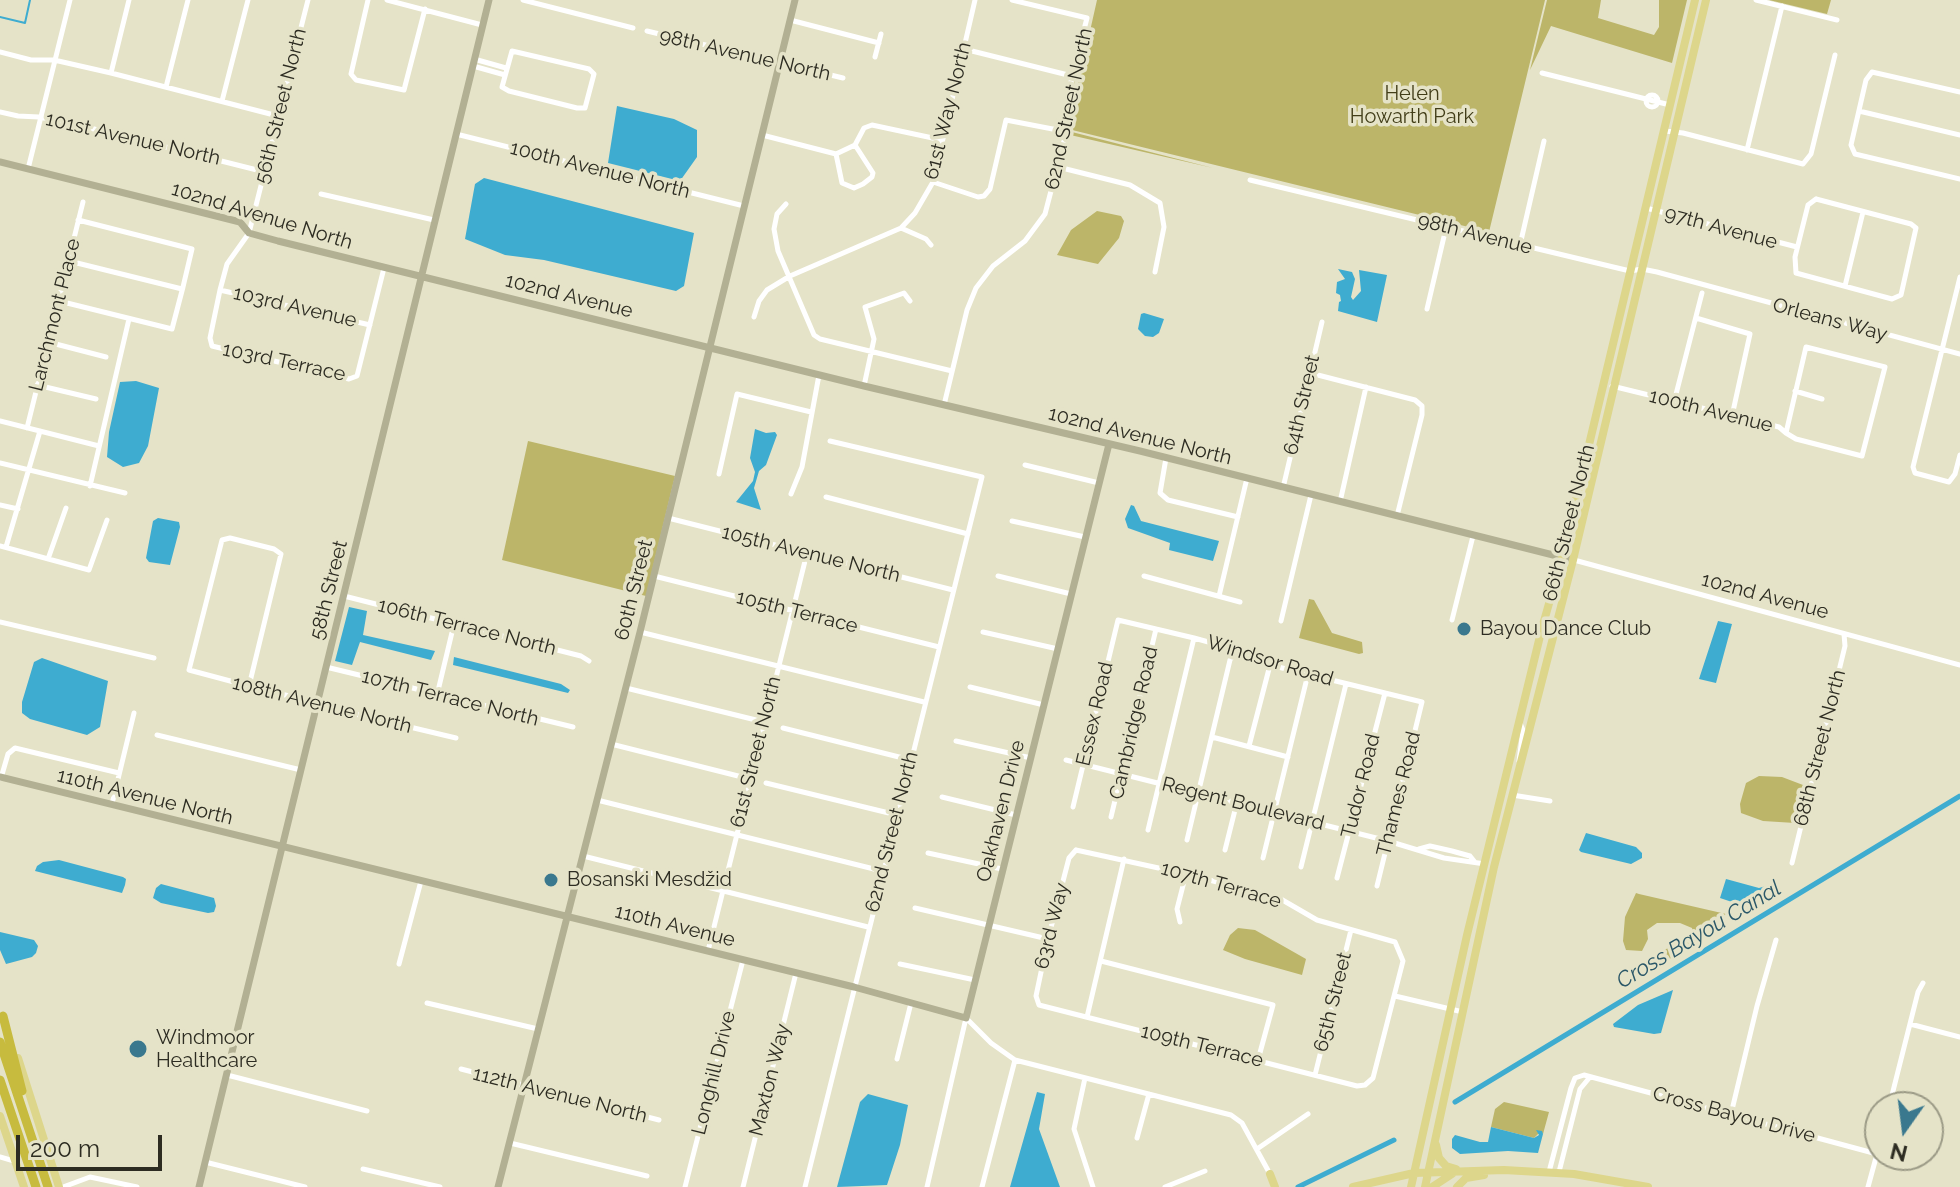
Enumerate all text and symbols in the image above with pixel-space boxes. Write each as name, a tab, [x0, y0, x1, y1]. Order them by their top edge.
street label: 98th Avenue North	[657, 24, 833, 86]
street label: 56th Street North	[250, 26, 312, 186]
street label: 62nd Street North	[1040, 26, 1098, 192]
street label: 61st Way North	[919, 40, 977, 182]
park label: Helen Howarth Park	[1350, 82, 1474, 129]
street label: 101st Avenue North	[43, 107, 223, 171]
street label: 100th Avenue North	[508, 136, 692, 204]
street label: 102nd Avenue North	[168, 177, 356, 255]
street label: 97th Avenue	[1662, 201, 1780, 255]
street label: 98th Avenue	[1415, 208, 1535, 260]
street label: Larchmont Place	[24, 236, 86, 394]
street label: 102nd Avenue	[503, 269, 635, 323]
street label: 103rd Avenue	[231, 281, 359, 333]
street label: Orleans Way	[1770, 293, 1890, 347]
street label: 103rd Terrace	[220, 337, 348, 387]
street label: 64th Street	[1279, 353, 1325, 457]
street label: 100th Avenue	[1647, 384, 1775, 438]
street label: 102nd Avenue North	[1046, 402, 1234, 470]
street label: 66th Street North	[1538, 442, 1600, 604]
street label: 105th Avenue North	[719, 520, 903, 588]
street label: 60th Street	[610, 537, 658, 643]
street label: 58th Street	[305, 538, 353, 642]
street label: 102nd Avenue	[1699, 568, 1831, 624]
street label: 105th Terrace	[734, 585, 860, 639]
street label: 106th Terrace North	[375, 593, 559, 661]
place label: Bayou Dance Club	[1480, 617, 1651, 641]
marker: Bayou Dance Club	[1455, 620, 1473, 638]
street label: Windsor Road	[1204, 630, 1336, 692]
street label: Cambridge Road	[1105, 644, 1163, 802]
street label: Essex Road	[1071, 660, 1119, 768]
street label: 107th Terrace North	[359, 664, 541, 732]
street label: 68th Street North	[1789, 667, 1851, 829]
street label: 108th Avenue North	[230, 671, 414, 739]
street label: 61st Street North	[726, 674, 786, 830]
street label: Thames Road	[1372, 729, 1426, 859]
street label: Tudor Road	[1336, 731, 1386, 841]
street label: Oakhaven Drive	[972, 738, 1030, 884]
street label: 62nd Street North	[860, 749, 924, 915]
street label: 110th Avenue North	[54, 764, 236, 830]
street label: Regent Boulevard	[1159, 772, 1327, 836]
street label: 107th Terrace	[1158, 856, 1284, 914]
place label: Bosanski Mesdžid	[567, 868, 732, 892]
marker: Bosanski Mesdžid	[542, 871, 560, 889]
water label: Cross Bayou Canal	[1612, 875, 1786, 995]
street label: 63rd Way	[1030, 880, 1074, 972]
street label: 110th Avenue	[612, 899, 738, 953]
street label: 65th Street	[1309, 950, 1357, 1054]
street label: Longhill Drive	[687, 1008, 741, 1138]
street label: 109th Terrace	[1138, 1019, 1266, 1073]
street label: Maxton Way	[744, 1021, 796, 1139]
place label: Windmoor Healthcare	[156, 1026, 257, 1073]
marker: Windmoor Healthcare	[127, 1038, 149, 1060]
street label: 112th Avenue North	[470, 1062, 650, 1128]
street label: Cross Bayou Drive	[1650, 1082, 1818, 1148]
north arrow	[1864, 1091, 1944, 1171]
scale bar	[20, 1119, 166, 1169]
text: 200 m	[30, 1134, 100, 1163]
text: N	[1887, 1138, 1910, 1167]

